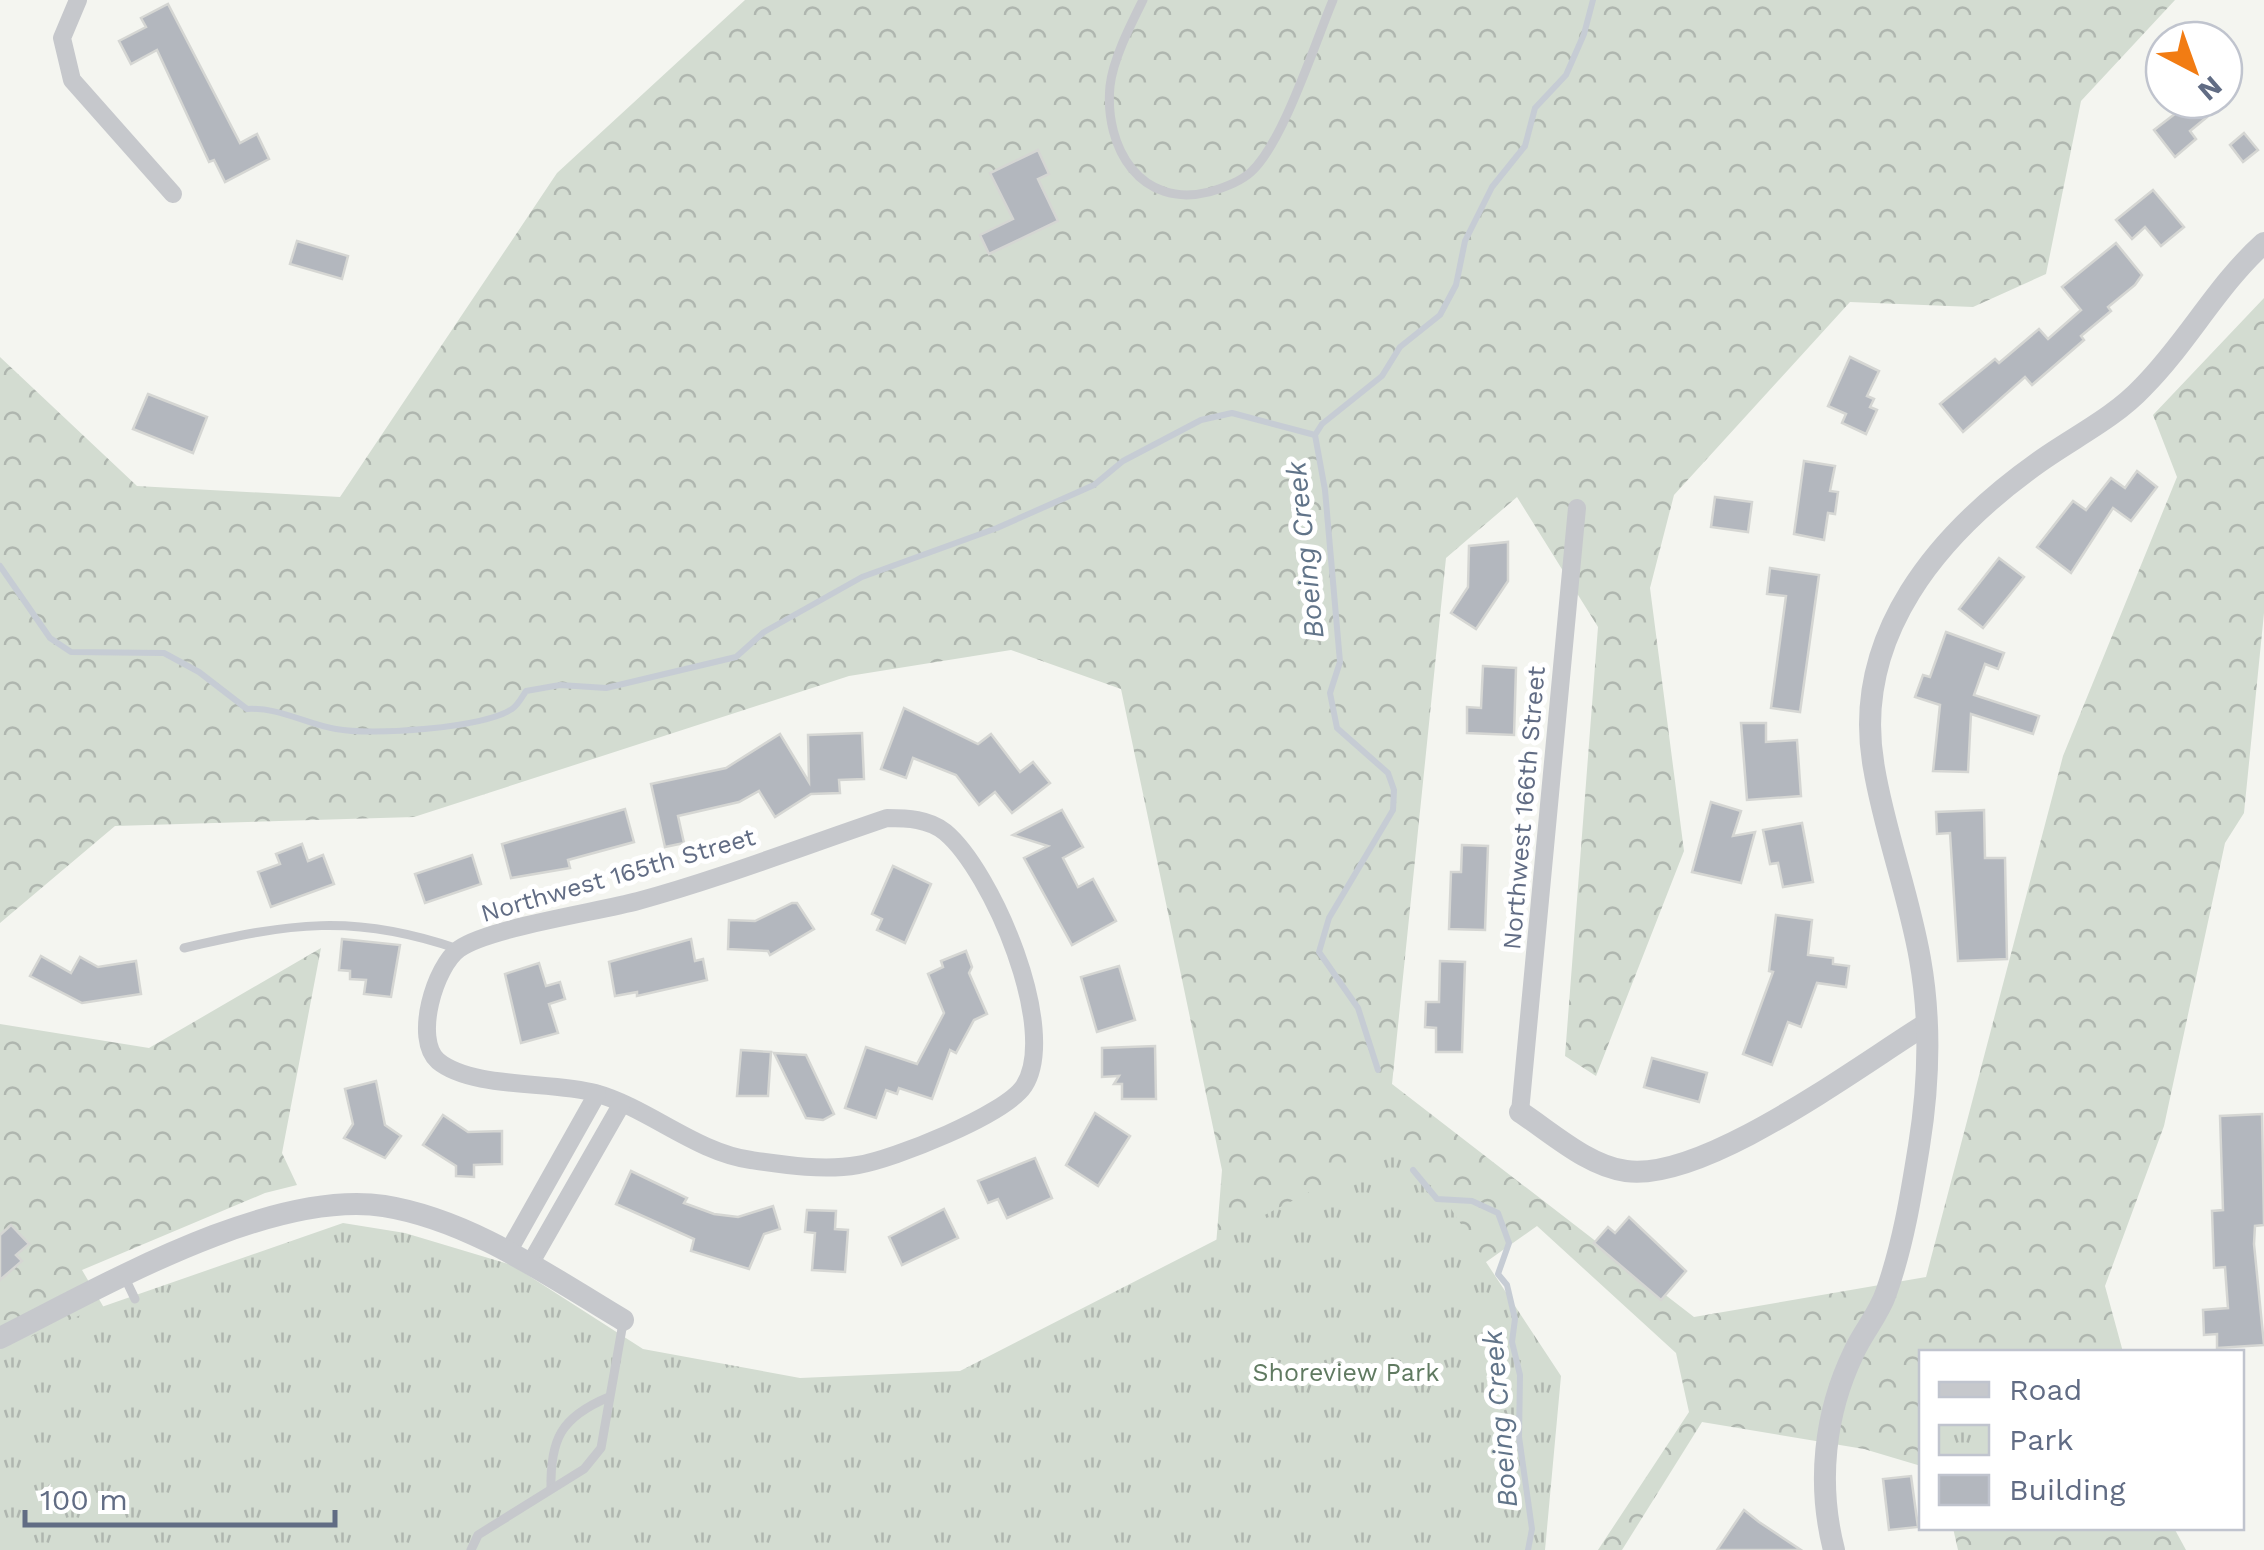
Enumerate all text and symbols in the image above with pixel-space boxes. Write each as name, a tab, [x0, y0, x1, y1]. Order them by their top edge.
north arrow	[2144, 20, 2244, 120]
text: N	[2191, 69, 2229, 108]
water label: Boeing Creek	[1279, 459, 1331, 640]
street label: Northwest 166th Street	[1497, 664, 1551, 951]
street label: Northwest 165th Street	[477, 822, 759, 928]
water label: Boeing Creek	[1476, 1328, 1524, 1509]
legend	[1919, 1350, 2244, 1530]
park label: Shoreview Park	[1253, 1358, 1439, 1387]
text: Road	[2009, 1372, 2082, 1407]
text: Park	[2009, 1422, 2074, 1457]
scale bar	[25, 1465, 335, 1527]
text: Building	[2009, 1472, 2126, 1507]
text: 100 m	[40, 1482, 128, 1517]

